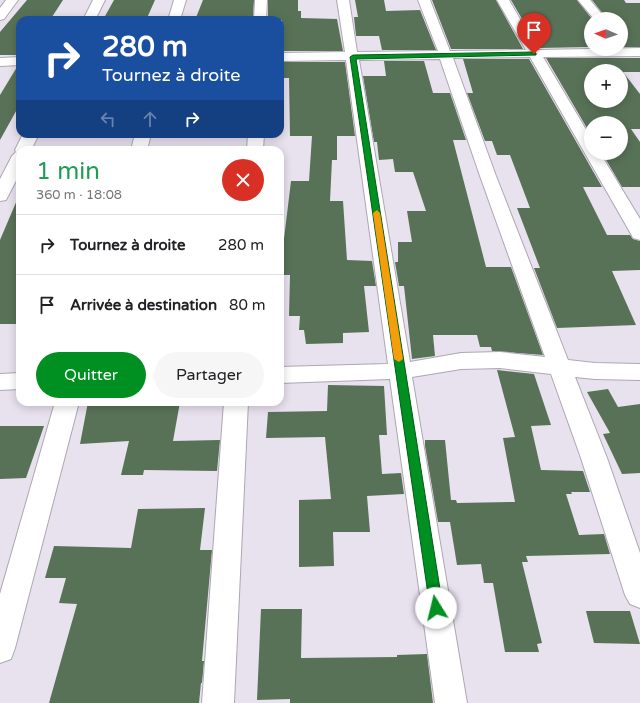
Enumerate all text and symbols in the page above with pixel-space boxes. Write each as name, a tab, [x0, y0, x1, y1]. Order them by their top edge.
north arrow	[584, 12, 628, 56]
map controls	[584, 12, 628, 160]
pin	[517, 13, 551, 54]
icon: arrive	[523, 19, 545, 41]
text: 280 m	[102, 30, 188, 64]
icon: right	[36, 32, 88, 84]
text: Tournez à droite	[102, 64, 241, 86]
button: +	[584, 64, 628, 108]
icon: left	[97, 108, 119, 130]
icon: ahead	[139, 108, 161, 130]
icon: right	[181, 108, 203, 130]
button: −	[584, 116, 628, 160]
text: 1 min	[36, 157, 100, 186]
button: close	[222, 159, 264, 201]
text: 360 m · 18:08	[36, 187, 122, 203]
icon: right	[36, 234, 58, 256]
text: Tournez à droite	[70, 236, 185, 254]
text: 280 m	[218, 236, 264, 254]
icon: arrive	[36, 294, 58, 316]
text: Arrivée à destination	[70, 296, 217, 314]
text: 80 m	[229, 296, 266, 314]
button: Quitter	[36, 352, 146, 398]
button: Partager	[154, 352, 264, 398]
position arrow	[415, 587, 457, 629]

